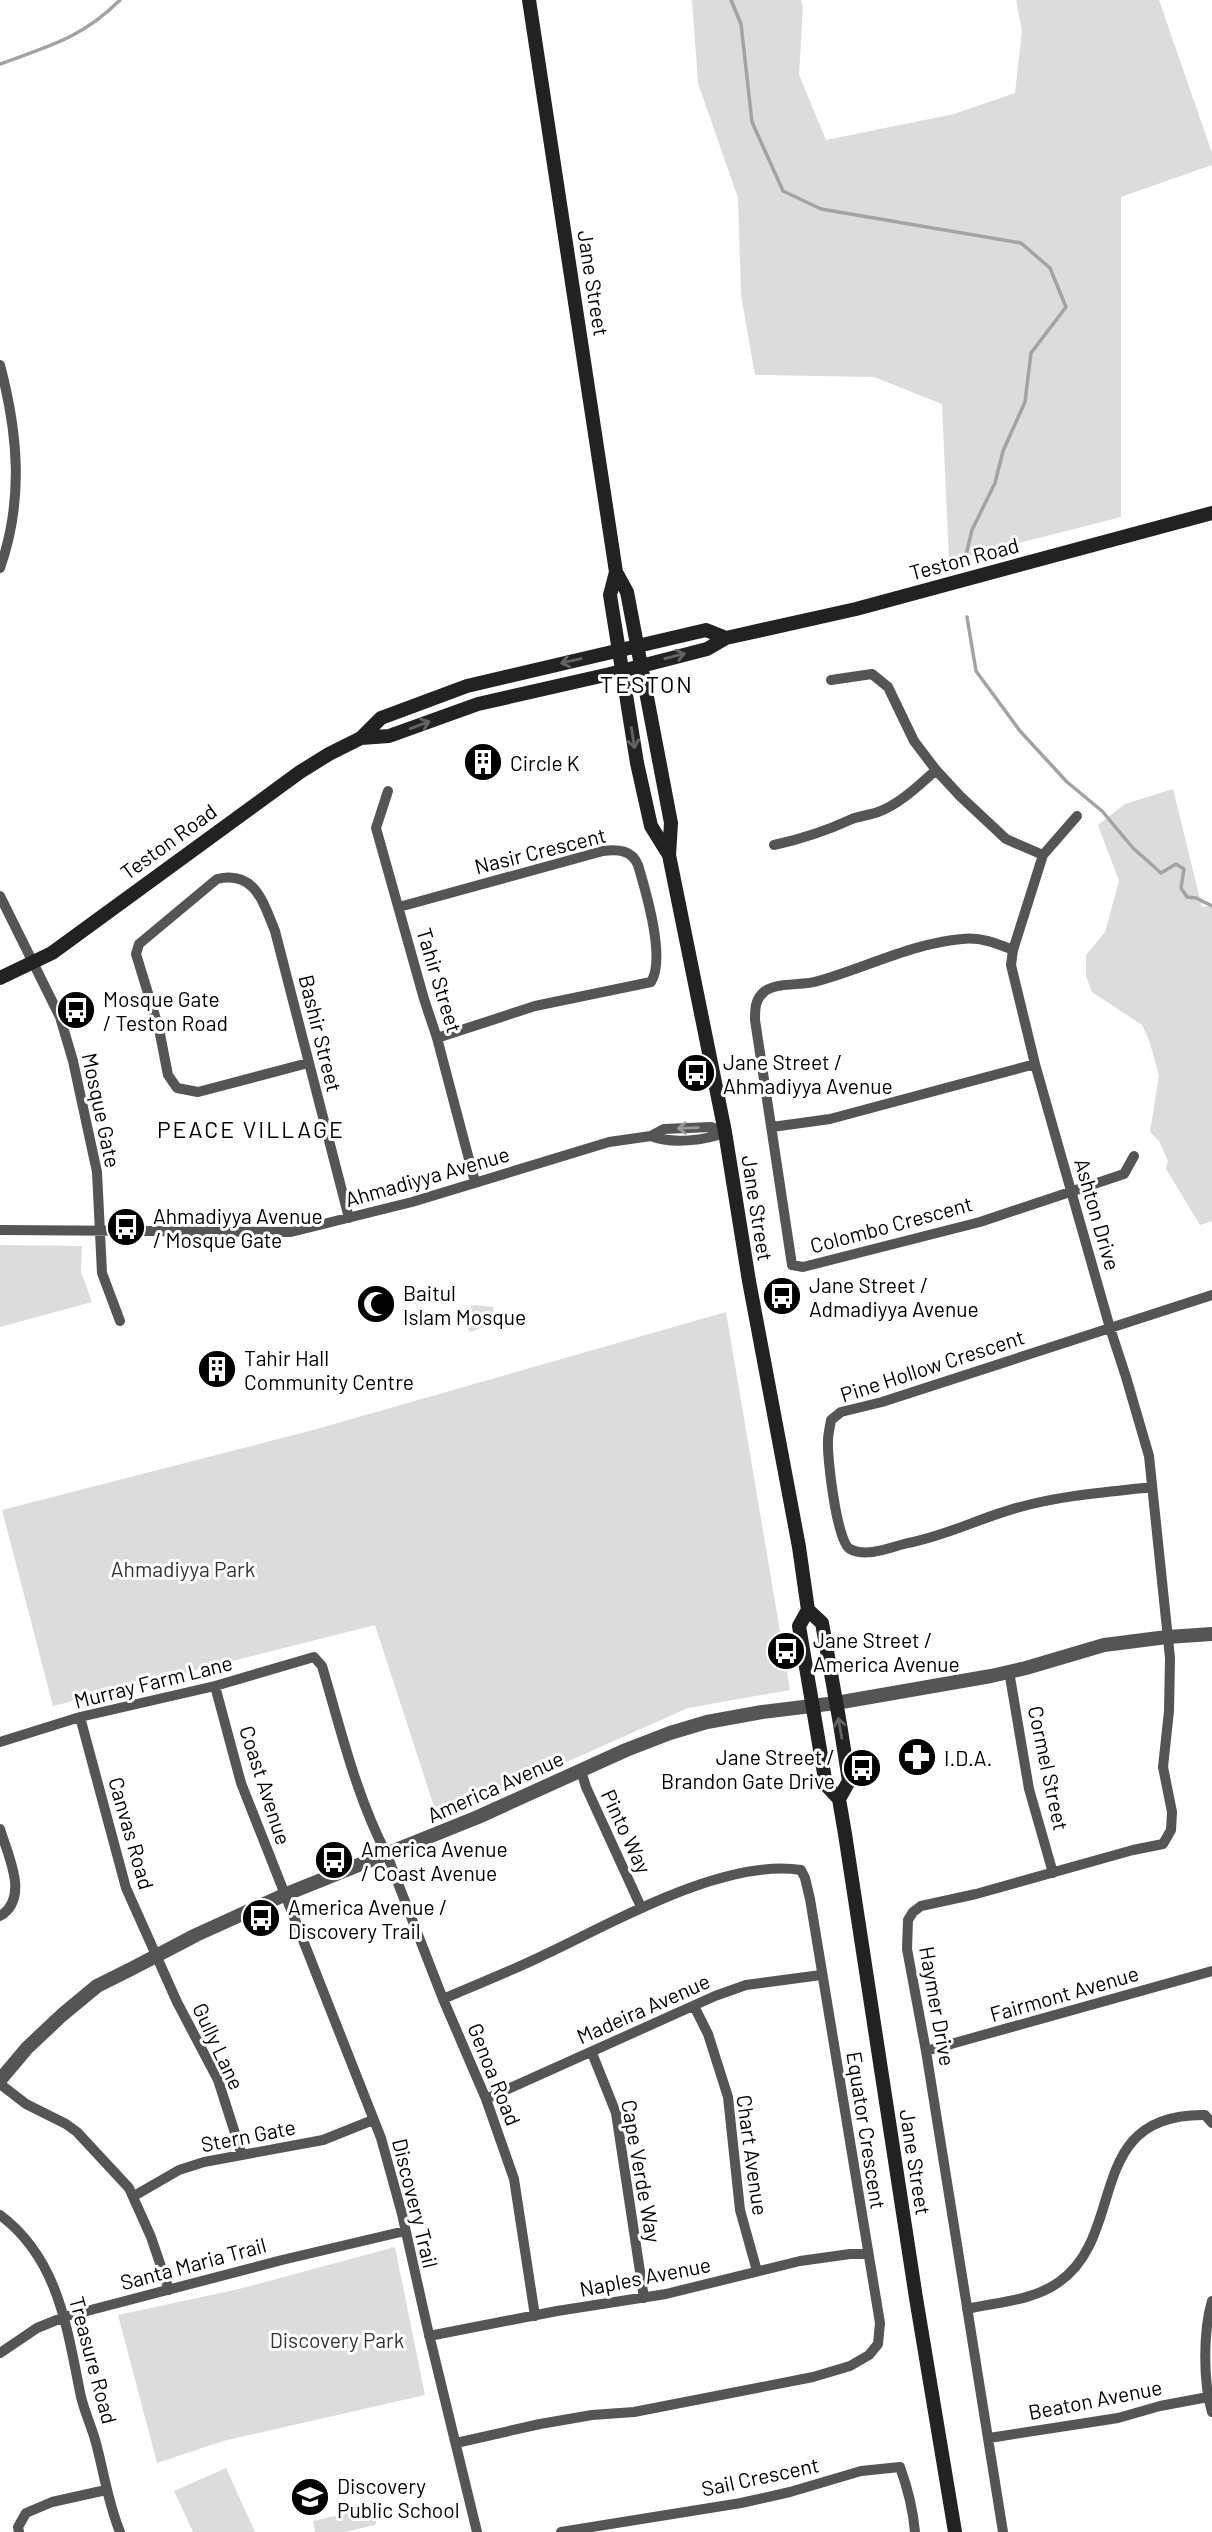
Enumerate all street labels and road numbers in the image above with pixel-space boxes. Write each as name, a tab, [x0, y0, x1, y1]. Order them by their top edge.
street label: Jane Street	[573, 228, 615, 338]
street label: Teston Road	[907, 531, 1021, 585]
street label: Teston Road	[115, 798, 221, 884]
street label: Nasir Crescent	[472, 822, 608, 878]
street label: Tahir Street	[412, 925, 468, 1035]
street label: Bashir Street	[294, 972, 348, 1094]
street label: Mosque Gate	[78, 1050, 126, 1170]
street label: Ahmadiyya Avenue	[342, 1141, 512, 1211]
street label: Jane Street	[737, 1153, 779, 1263]
street label: Ashton Drive	[1070, 1155, 1126, 1273]
street label: Colombo Crescent	[807, 1190, 975, 1258]
street label: Pine Hollow Crescent	[837, 1323, 1027, 1407]
street label: Murray Farm Lane	[71, 1649, 235, 1713]
street label: Cormel Street	[1024, 1703, 1074, 1833]
street label: Coast Avenue	[235, 1722, 297, 1848]
street label: America Avenue	[423, 1745, 567, 1827]
street label: Canvas Road	[104, 1774, 160, 1892]
street label: Pinto Way	[597, 1785, 657, 1877]
street label: Haymer Drive	[915, 1944, 961, 2068]
street label: Fairmont Avenue	[987, 1960, 1141, 2026]
street label: Madeira Avenue	[573, 1967, 713, 2049]
street label: Gully Lane	[188, 1999, 250, 2093]
street label: Genoa Road	[463, 2019, 527, 2129]
street label: Equator Crescent	[842, 2049, 892, 2211]
street label: Chart Avenue	[732, 2093, 774, 2217]
street label: Cape Verde Way	[617, 2098, 667, 2245]
street label: Jane Street	[895, 2107, 937, 2217]
street label: Stern Gate	[199, 2114, 297, 2156]
street label: Discovery Trail	[388, 2136, 444, 2270]
street label: Santa Maria Trail	[117, 2232, 269, 2294]
street label: Naples Avenue	[577, 2251, 713, 2301]
street label: Treasure Road	[65, 2294, 123, 2426]
street label: Beaton Avenue	[1026, 2374, 1164, 2424]
street label: Sail Crescent	[699, 2451, 821, 2501]

